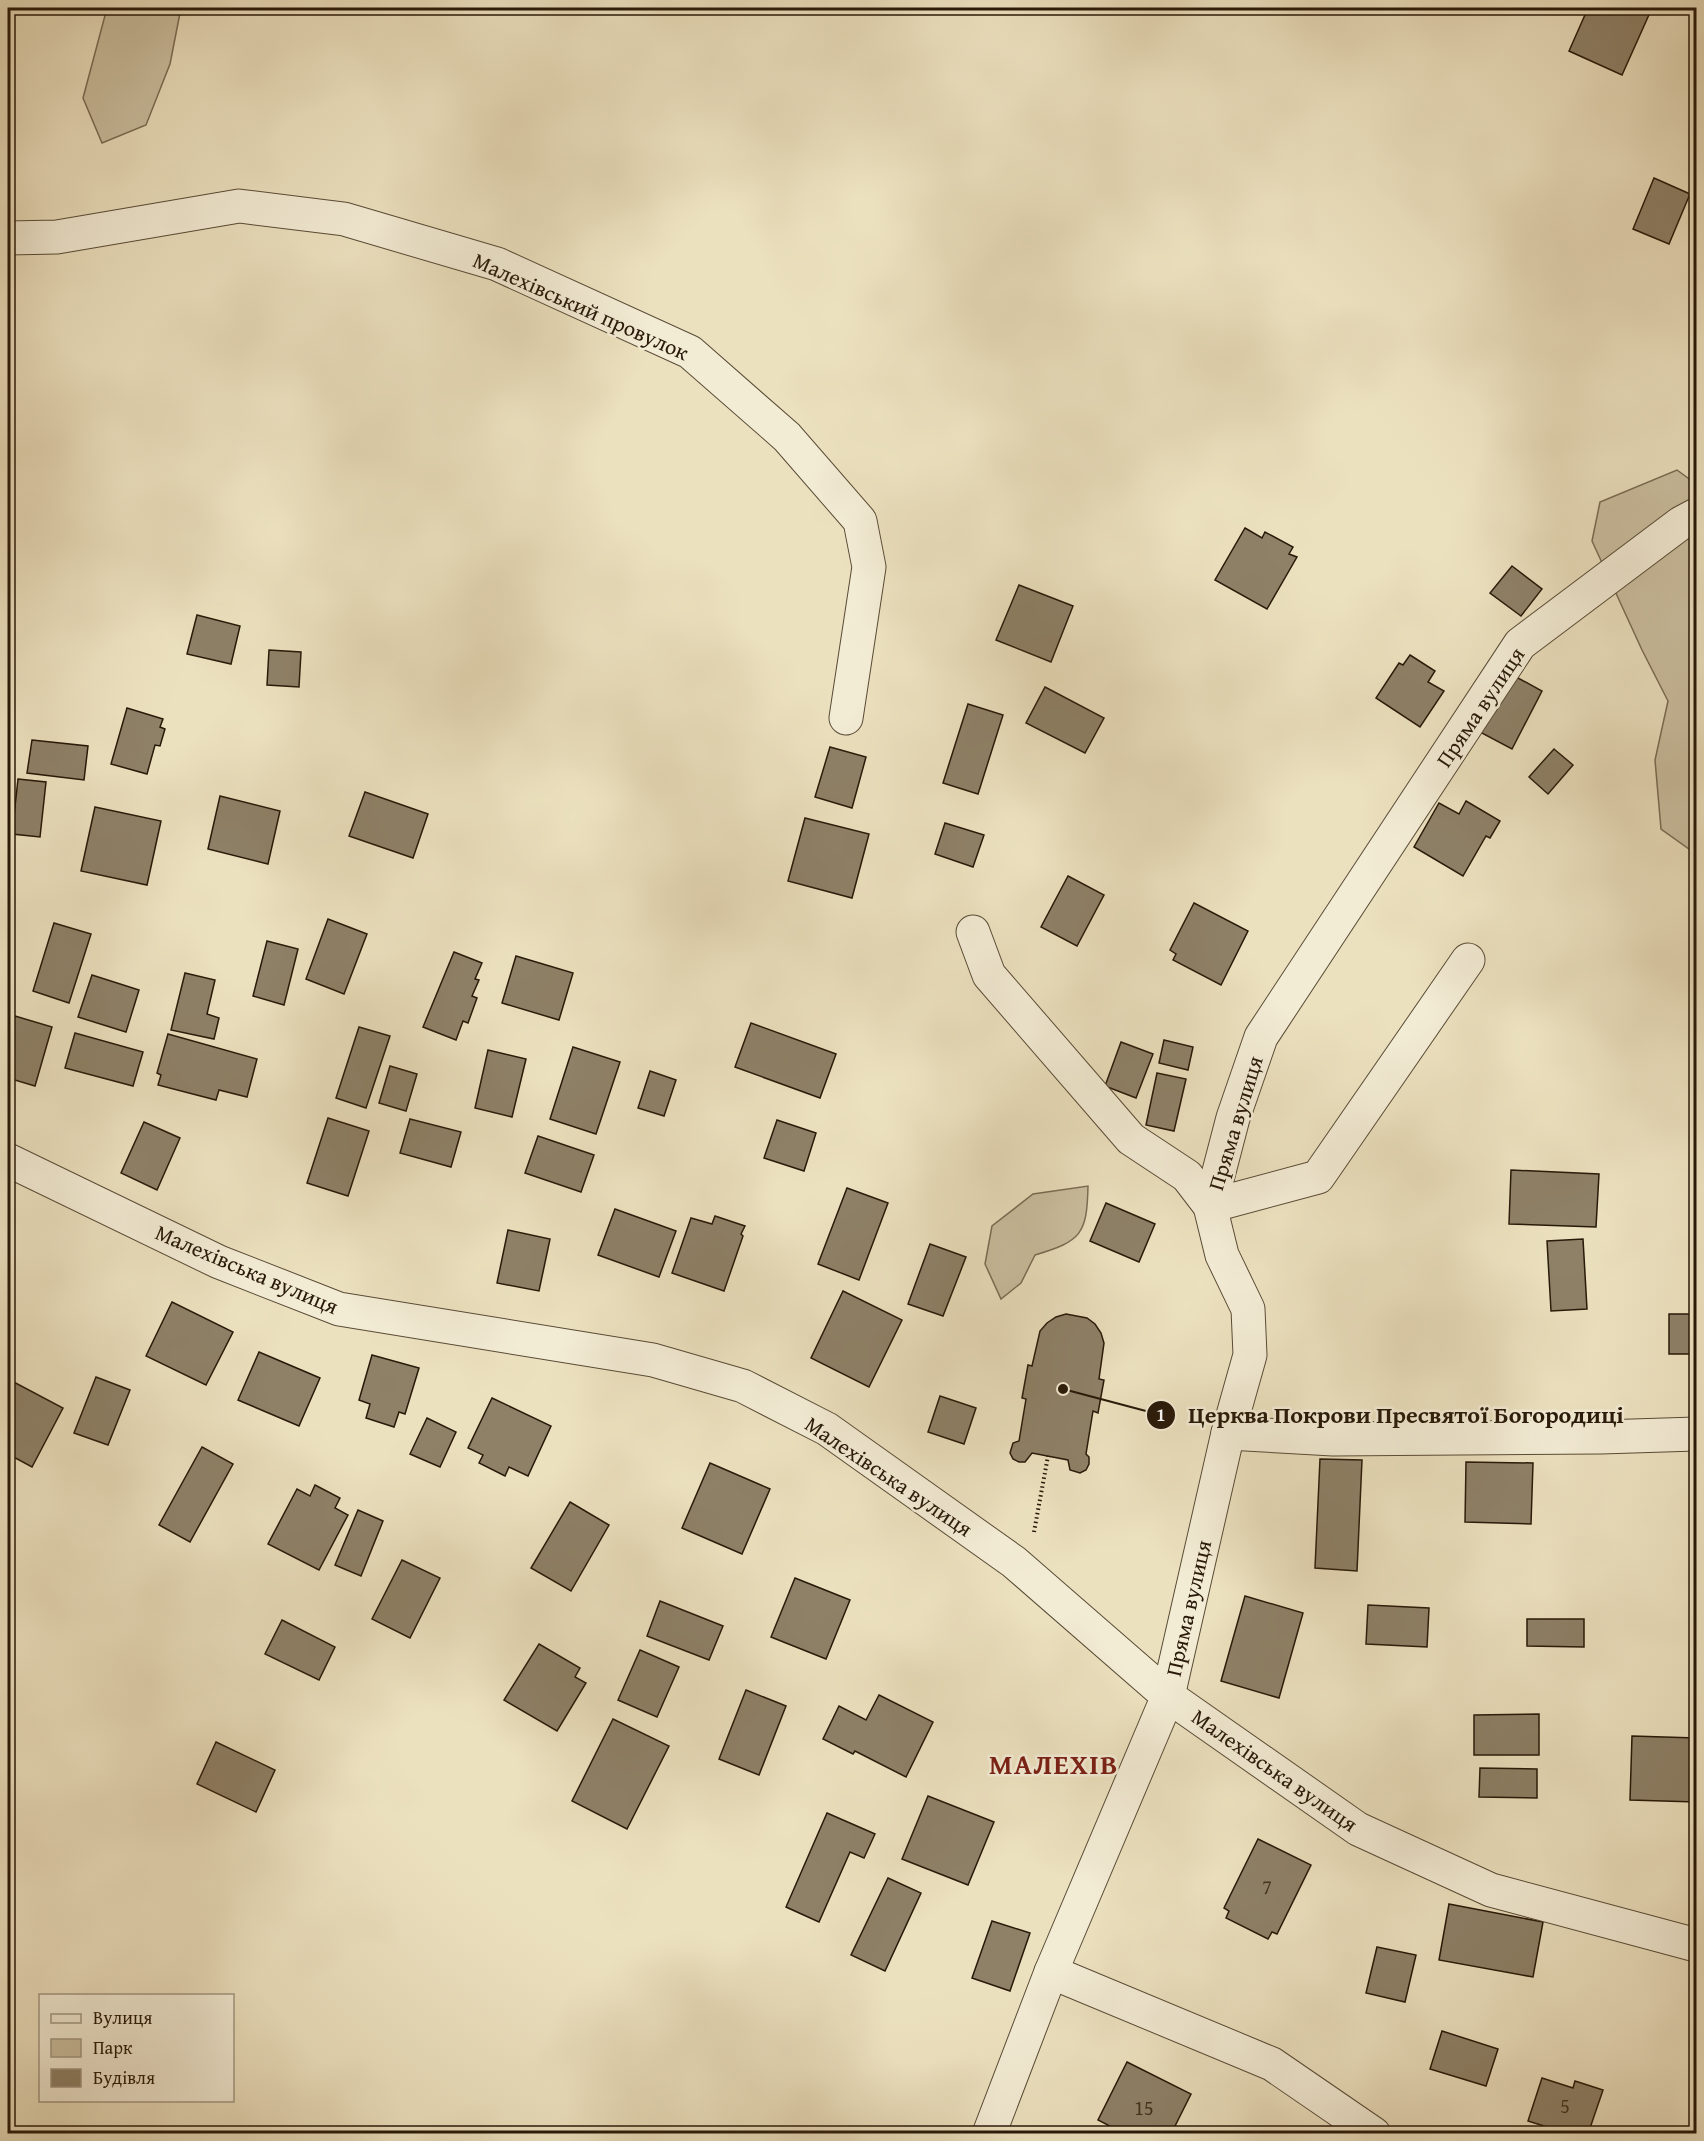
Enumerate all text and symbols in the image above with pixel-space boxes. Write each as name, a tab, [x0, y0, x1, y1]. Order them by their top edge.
street label: Малехівський провулок	[468, 244, 694, 368]
street label: Пряма вулиця	[1428, 640, 1532, 774]
street label: Пряма вулиця	[1199, 1052, 1271, 1194]
street label: Малехівська вулиця	[151, 1216, 343, 1322]
callout: Церква Покрови Пресвятої Богородиці	[1146, 1394, 1636, 1436]
text: Церква Покрови Пресвятої Богородиці	[1188, 1397, 1624, 1432]
text: 1	[1156, 1401, 1166, 1428]
street label: Малехівська вулиця	[799, 1408, 979, 1544]
street label: Пряма вулиця	[1157, 1537, 1219, 1679]
street label: Малехівська вулиця	[1186, 1701, 1364, 1839]
district label: МАЛЕХІВ	[989, 1743, 1119, 1784]
house number: 7	[1262, 1872, 1272, 1901]
legend	[39, 1994, 234, 2102]
text: Вулиця	[93, 2004, 152, 2031]
text: Парк	[93, 2034, 133, 2061]
text: Будівля	[93, 2064, 155, 2091]
house number: 5	[1560, 2091, 1570, 2120]
house number: 15	[1134, 2093, 1154, 2122]

